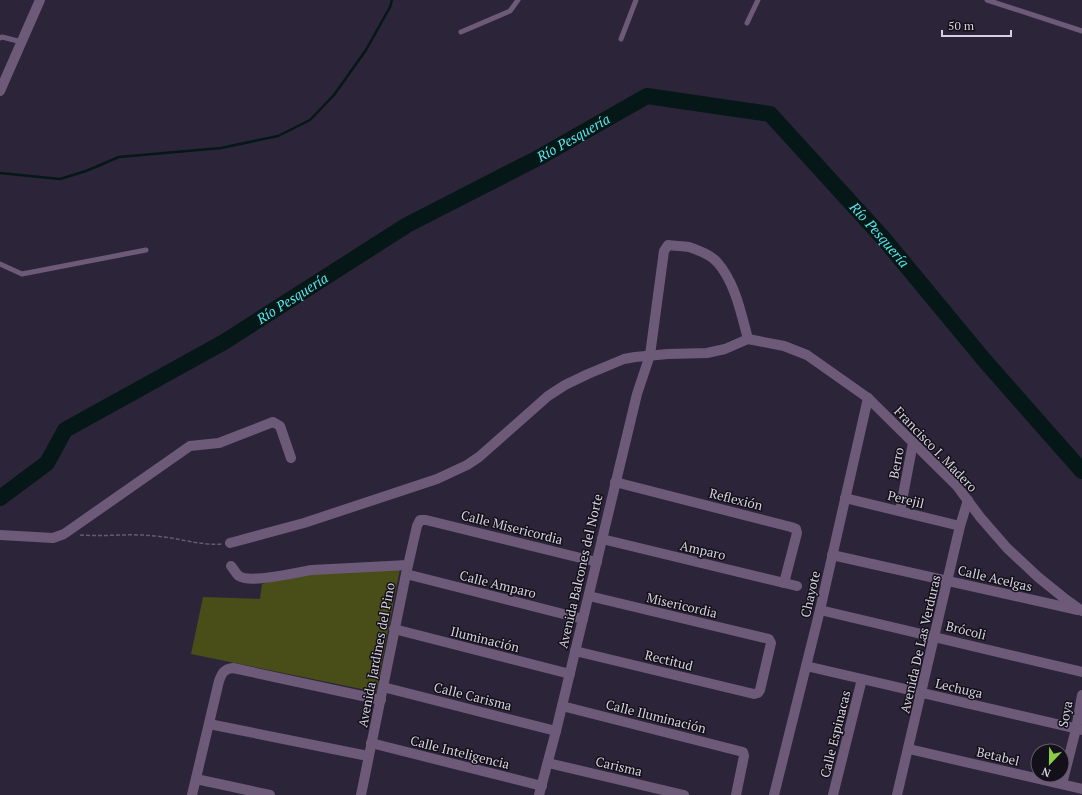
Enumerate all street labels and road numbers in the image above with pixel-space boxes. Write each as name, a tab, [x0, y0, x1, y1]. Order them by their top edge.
street label: Francisco I. Madero	[890, 402, 982, 496]
street label: Berro	[884, 446, 908, 480]
street label: Reflexión	[707, 484, 765, 514]
street label: Perejil	[886, 486, 926, 512]
street label: Avenida Balcones del Norte	[553, 492, 607, 650]
street label: Calle Misericordia	[459, 506, 565, 548]
street label: Amparo	[678, 536, 728, 564]
street label: Calle Acelgas	[956, 561, 1034, 595]
street label: Calle Amparo	[458, 566, 538, 602]
street label: Chayote	[796, 569, 824, 619]
street label: Avenida De Las Verduras	[895, 573, 945, 715]
street label: Avenida Jardines del Pino	[353, 581, 399, 729]
street label: Misericordia	[645, 588, 719, 622]
street label: Brócoli	[944, 616, 988, 644]
street label: Iluminación	[449, 622, 522, 656]
street label: Rectitud	[643, 645, 695, 675]
street label: Lechuga	[933, 674, 985, 702]
street label: Calle Carisma	[432, 678, 514, 714]
street label: Calle Espinacas	[815, 688, 855, 780]
street label: Calle Iluminación	[604, 695, 708, 737]
street label: Soya	[1054, 699, 1076, 729]
street label: Calle Inteligencia	[409, 731, 512, 773]
street label: Betabel	[975, 742, 1021, 770]
street label: Carisma	[594, 752, 644, 780]

